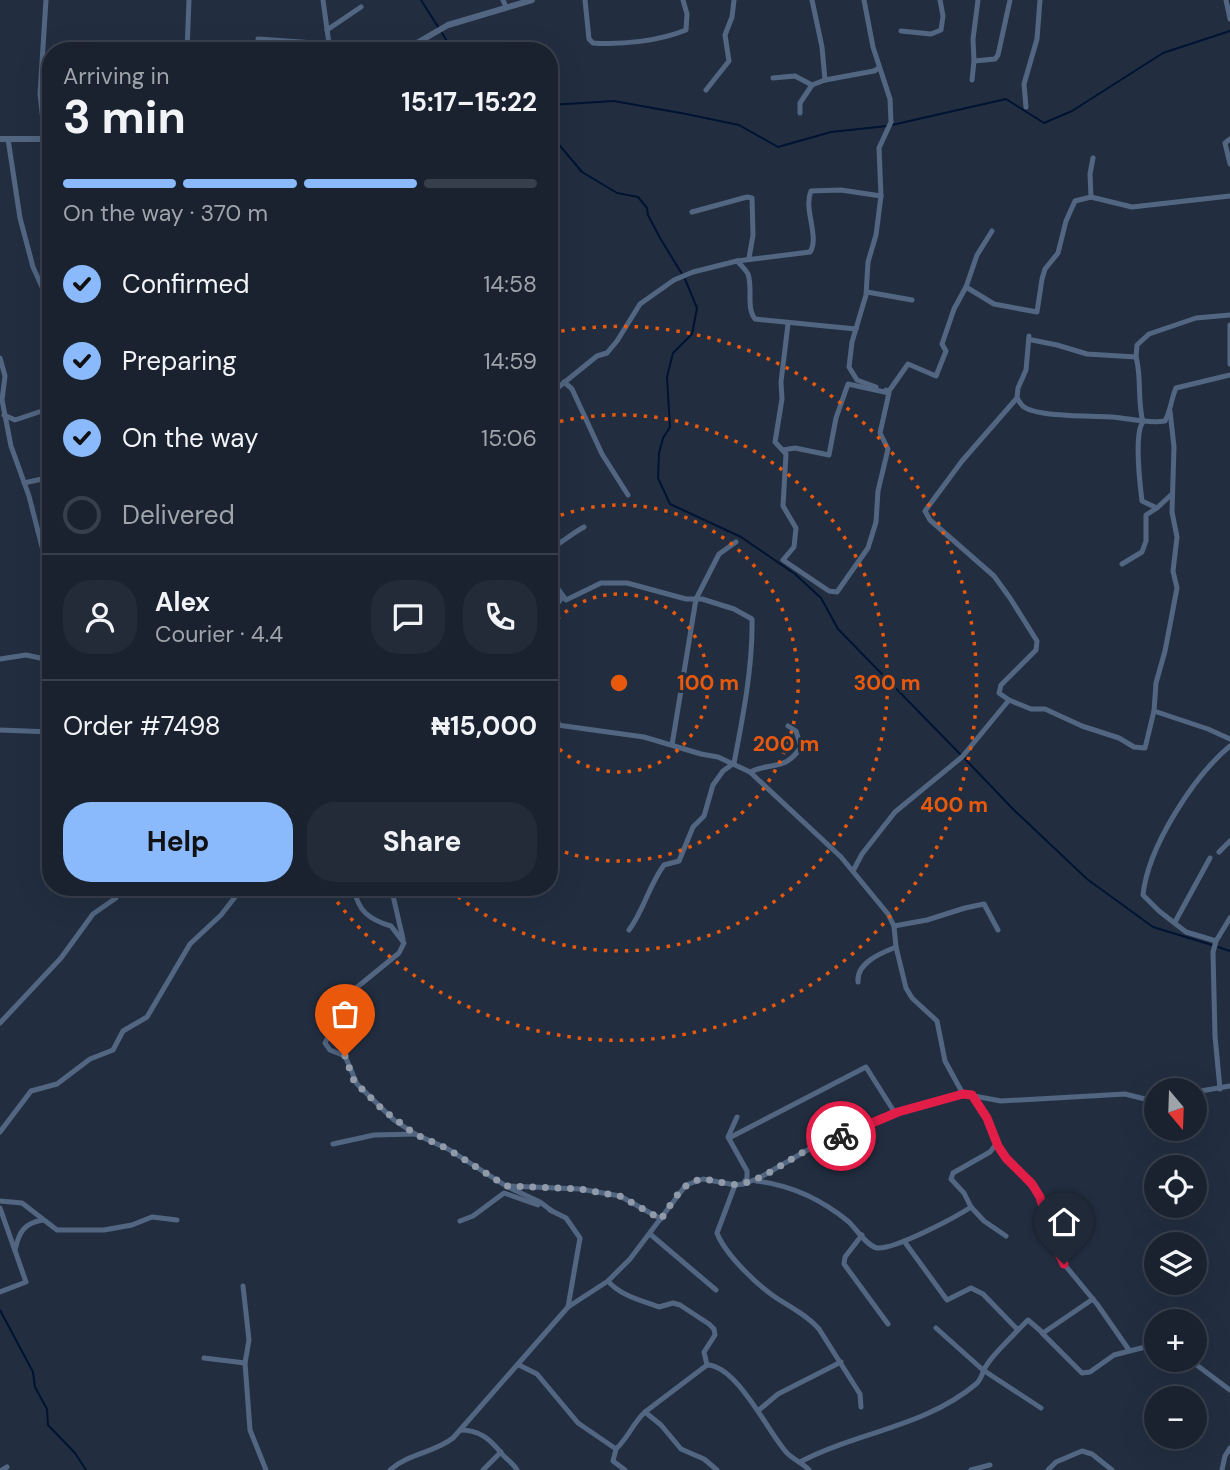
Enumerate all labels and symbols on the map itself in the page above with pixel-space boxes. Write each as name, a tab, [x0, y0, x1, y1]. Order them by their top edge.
text: 100 m	[677, 669, 739, 697]
text: 300 m	[854, 669, 920, 697]
centre of rings	[607, 671, 631, 695]
text: 200 m	[753, 730, 819, 758]
text: 400 m	[920, 791, 988, 819]
pin	[315, 984, 375, 1056]
north arrow	[1144, 1078, 1208, 1141]
courier	[806, 1101, 876, 1171]
pin	[1034, 1192, 1094, 1264]

